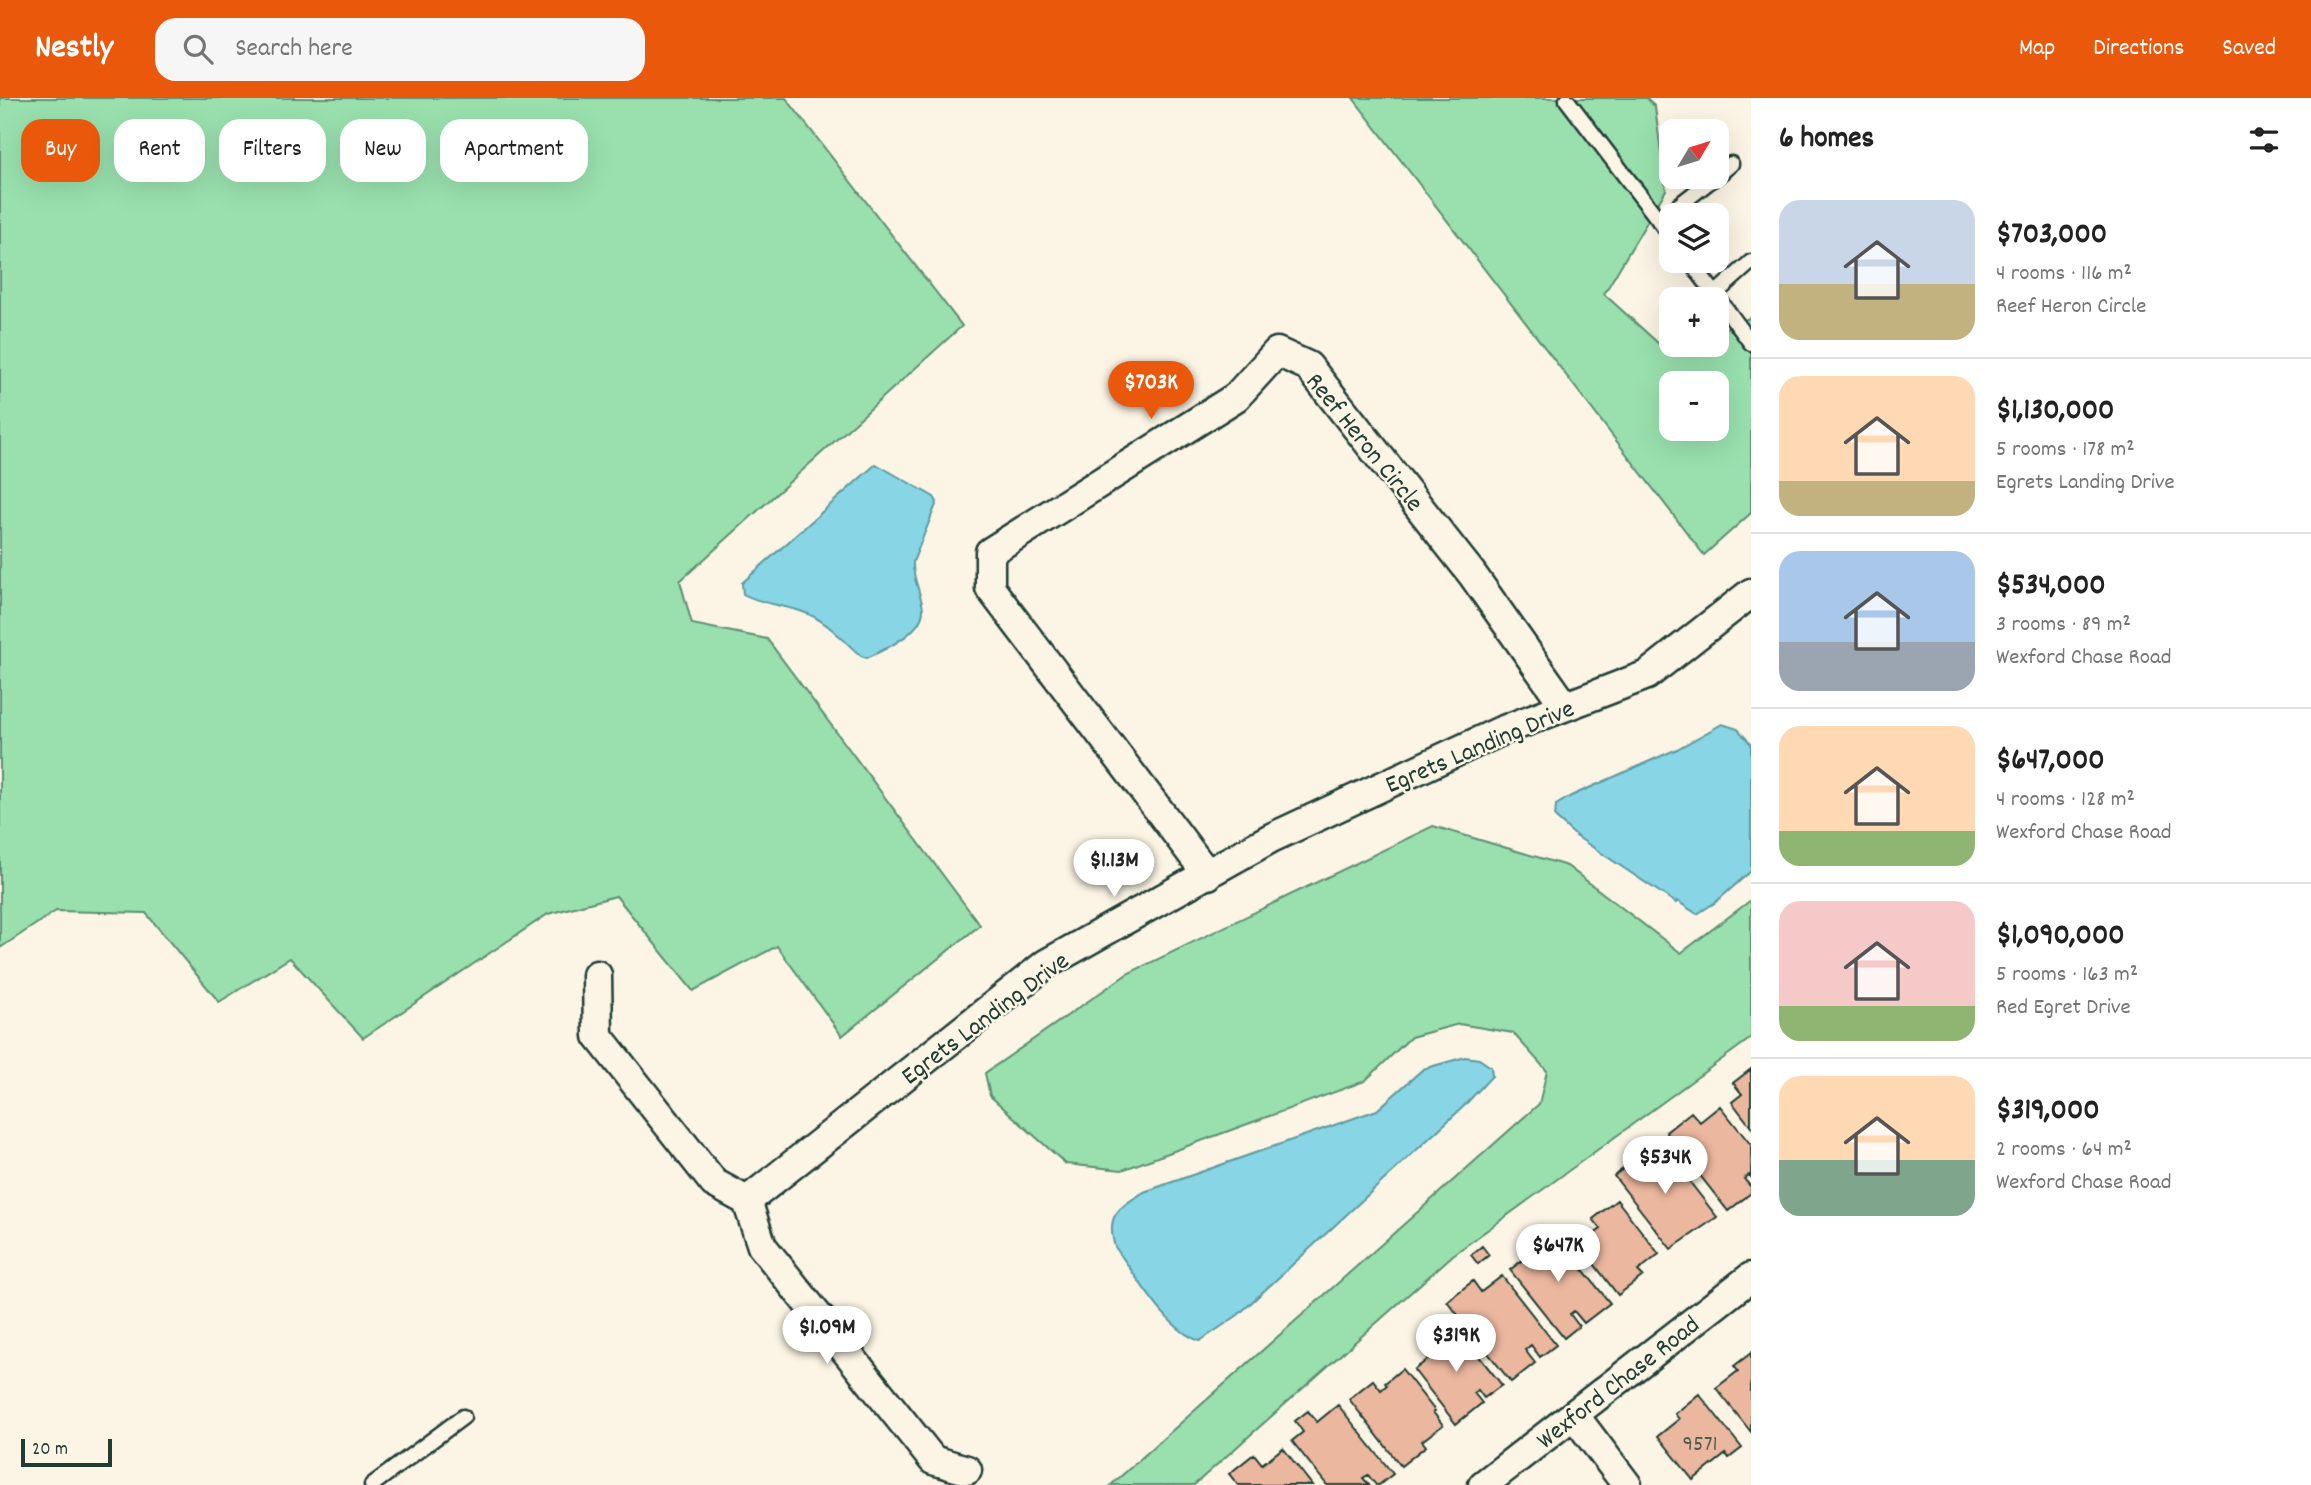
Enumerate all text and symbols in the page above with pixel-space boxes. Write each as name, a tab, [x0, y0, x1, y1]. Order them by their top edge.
search box	[155, 18, 645, 81]
text: Nestly	[35, 26, 113, 73]
icon: search	[179, 30, 217, 68]
text: Search here	[235, 31, 353, 68]
text: Map	[2019, 32, 2055, 66]
text: Directions	[2093, 32, 2184, 66]
text: Saved	[2222, 32, 2276, 66]
chip: Buy	[21, 119, 100, 182]
chip: Rent	[114, 119, 205, 182]
chip: Filters	[219, 119, 326, 182]
chip: New	[340, 119, 426, 182]
chip: Apartment	[440, 119, 588, 182]
north arrow	[1659, 119, 1729, 189]
map controls	[1659, 119, 1729, 441]
text: 6 homes	[1779, 119, 1874, 162]
icon: filters	[2245, 121, 2283, 159]
button: layers	[1659, 203, 1729, 273]
text: $703,000	[1996, 215, 2107, 258]
icon: home	[1835, 228, 1919, 312]
text: 4 rooms · 116 m²	[1996, 258, 2132, 291]
button: +	[1659, 287, 1729, 357]
text: Reef Heron Circle	[1996, 291, 2146, 324]
pin: $703K	[1102, 362, 1200, 421]
street label: Reef Heron Circle	[1295, 366, 1431, 521]
text: $703K	[1124, 367, 1178, 400]
button: −	[1659, 371, 1729, 441]
text: $1,130,000	[1996, 391, 2114, 434]
icon: home	[1835, 404, 1919, 488]
text: 5 rooms · 178 m²	[1996, 434, 2135, 467]
text: Egrets Landing Drive	[1996, 467, 2175, 500]
text: $534,000	[1996, 566, 2106, 609]
icon: home	[1835, 579, 1919, 663]
text: 3 rooms · 89 m²	[1996, 609, 2131, 642]
text: Wexford Chase Road	[1996, 642, 2172, 675]
street label: Egrets Landing Drive	[1380, 692, 1581, 805]
text: $647,000	[1996, 741, 2105, 784]
icon: home	[1835, 754, 1919, 838]
text: 4 rooms · 128 m²	[1996, 784, 2135, 817]
text: Wexford Chase Road	[1996, 817, 2172, 850]
pin: $1.13M	[1057, 840, 1171, 899]
text: $1.13M	[1089, 845, 1139, 878]
text: $1,090,000	[1996, 916, 2125, 959]
icon: home	[1835, 929, 1919, 1013]
street label: Egrets Landing Drive	[894, 944, 1078, 1095]
text: 5 rooms · 163 m²	[1996, 959, 2138, 992]
text: Red Egret Drive	[1996, 992, 2131, 1025]
text: $319,000	[1996, 1091, 2100, 1134]
icon: home	[1835, 1104, 1919, 1188]
text: 2 rooms · 64 m²	[1996, 1134, 2132, 1167]
pin: $534K	[1616, 1136, 1714, 1196]
text: $534K	[1639, 1142, 1691, 1175]
text: Wexford Chase Road	[1996, 1167, 2172, 1200]
pin: $647K	[1509, 1224, 1607, 1284]
text: $647K	[1532, 1230, 1584, 1263]
pin: $1.09M	[770, 1306, 884, 1366]
street label: Wexford Chase Road	[1530, 1308, 1709, 1459]
text: $1.09M	[798, 1312, 856, 1345]
pin: $319K	[1407, 1314, 1505, 1374]
text: $319K	[1432, 1320, 1480, 1353]
house number: 9571	[1682, 1429, 1718, 1462]
scale bar	[21, 1436, 112, 1468]
text: 20 m	[32, 1437, 68, 1464]

